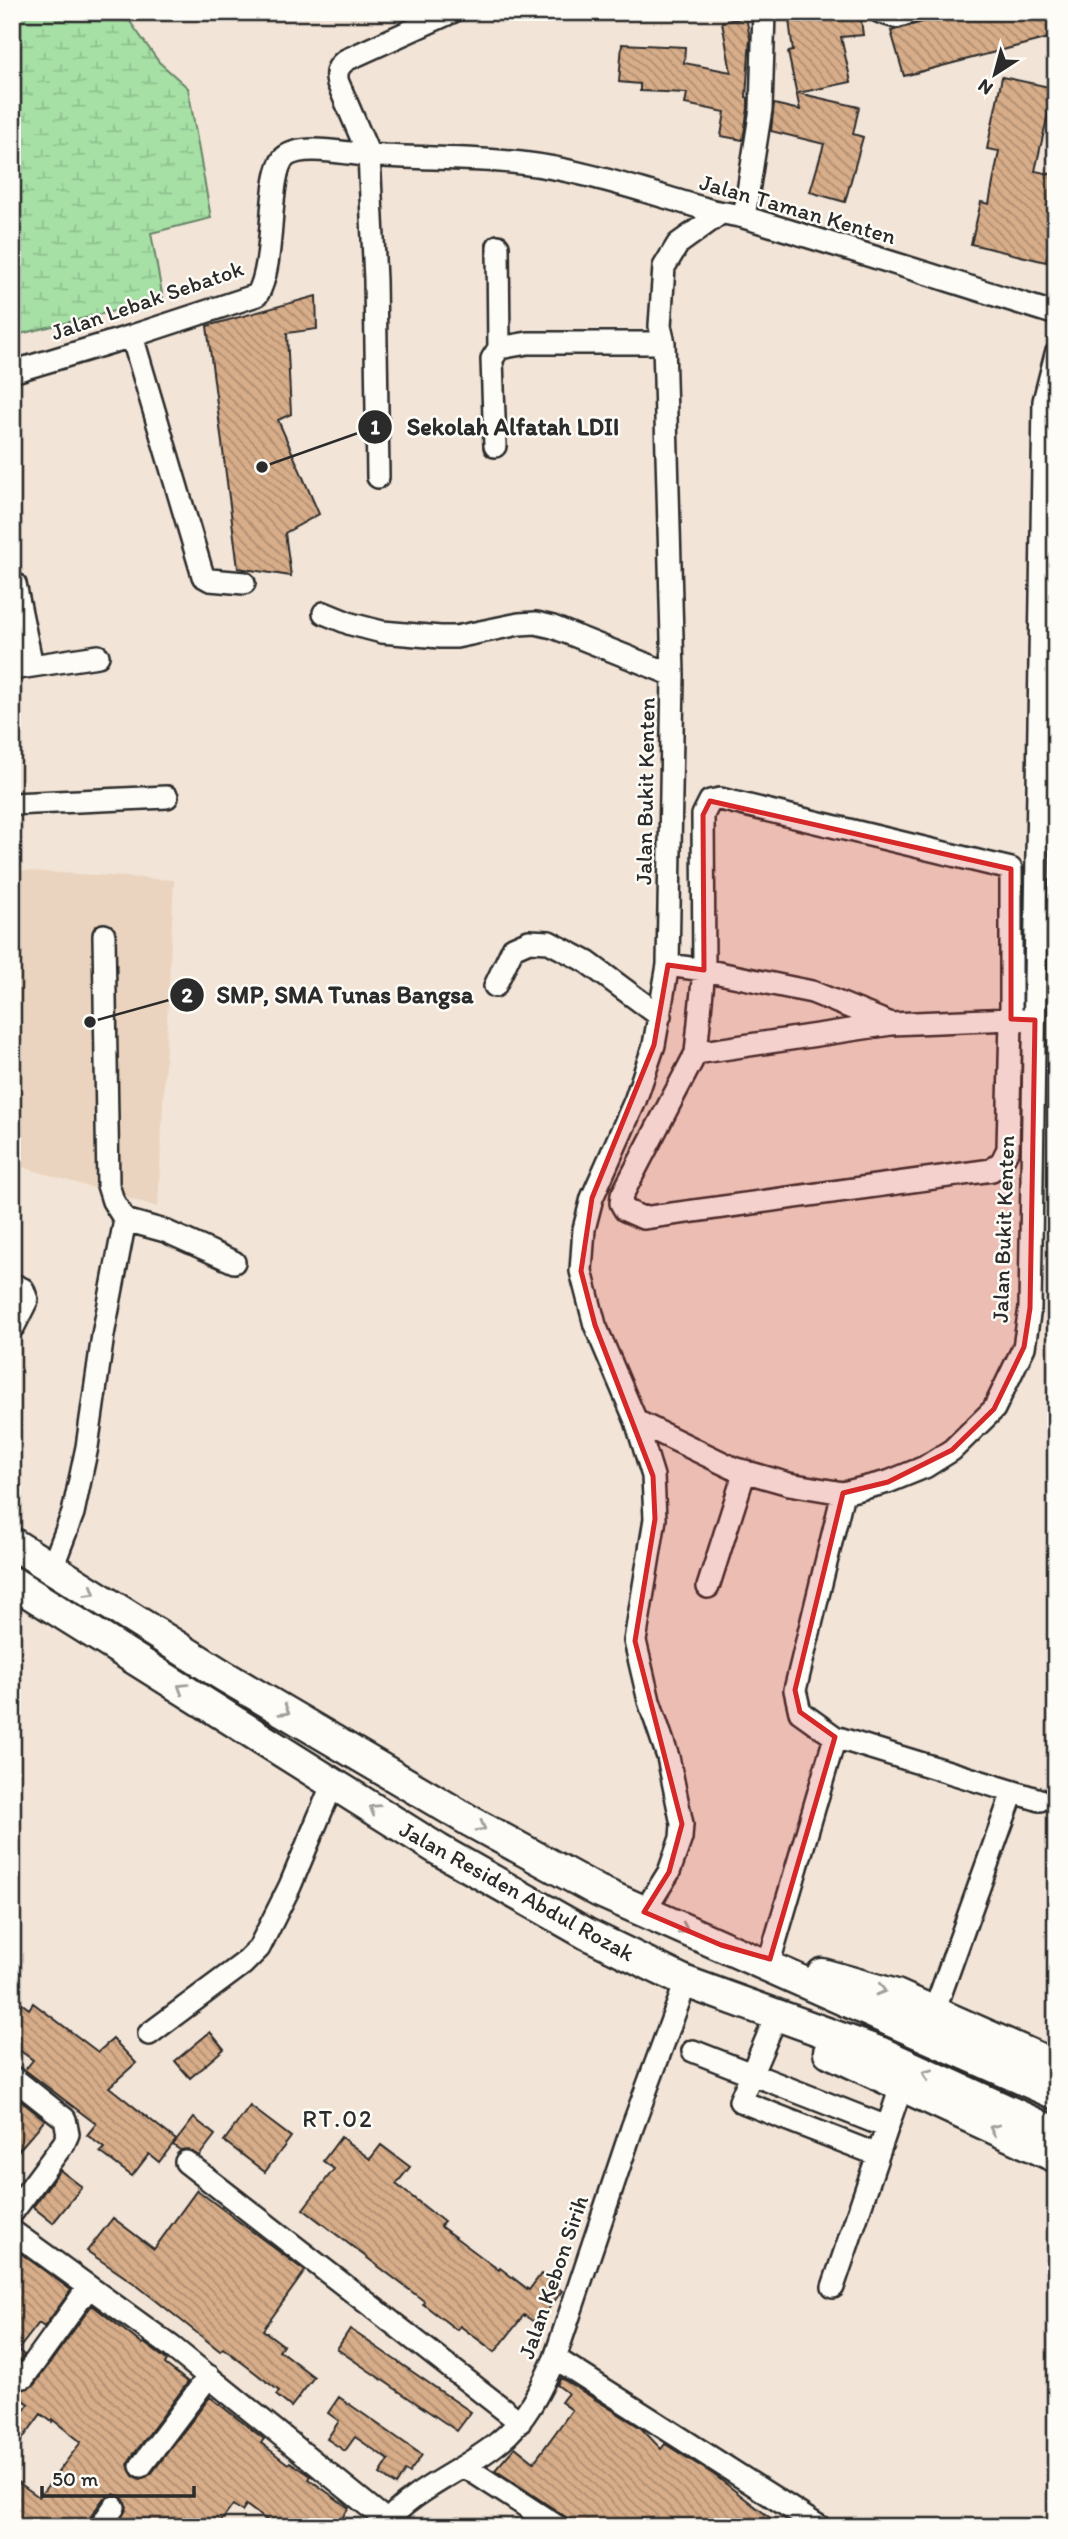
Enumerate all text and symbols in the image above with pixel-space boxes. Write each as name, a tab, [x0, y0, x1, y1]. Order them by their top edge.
north arrow	[960, 38, 1030, 108]
text: N	[973, 74, 997, 100]
street label: Jalan Taman Kenten	[697, 168, 899, 250]
street label: Jalan Lebak Sebatok	[47, 254, 247, 346]
callout: Sekolah Alfatah LDII	[358, 404, 633, 449]
text: Sekolah Alfatah LDII	[407, 412, 619, 441]
text: 1	[370, 414, 380, 439]
street label: Jalan Bukit Kenten	[629, 697, 661, 885]
callout: SMP, SMA Tunas Bangsa	[169, 972, 487, 1017]
text: SMP, SMA Tunas Bangsa	[217, 980, 474, 1010]
text: 2	[181, 982, 193, 1007]
street label: Jalan Bukit Kenten	[986, 1135, 1020, 1323]
one-way arrow	[83, 1584, 96, 1597]
one-way arrow	[176, 1683, 189, 1696]
one-way arrow	[277, 1703, 290, 1716]
one-way arrow	[369, 1804, 382, 1817]
street label: Jalan Residen Abdul Rozak	[395, 1815, 639, 1967]
one-way arrow	[473, 1819, 486, 1832]
one-way arrow	[677, 1921, 689, 1935]
one-way arrow	[874, 1982, 886, 1997]
one-way arrow	[921, 2068, 934, 2082]
district label: RT.02	[302, 2104, 374, 2133]
one-way arrow	[989, 2123, 1001, 2137]
street label: Jalan Kebon Sirih	[512, 2192, 594, 2362]
scale bar	[42, 2455, 194, 2499]
text: 50 m	[52, 2466, 99, 2491]

